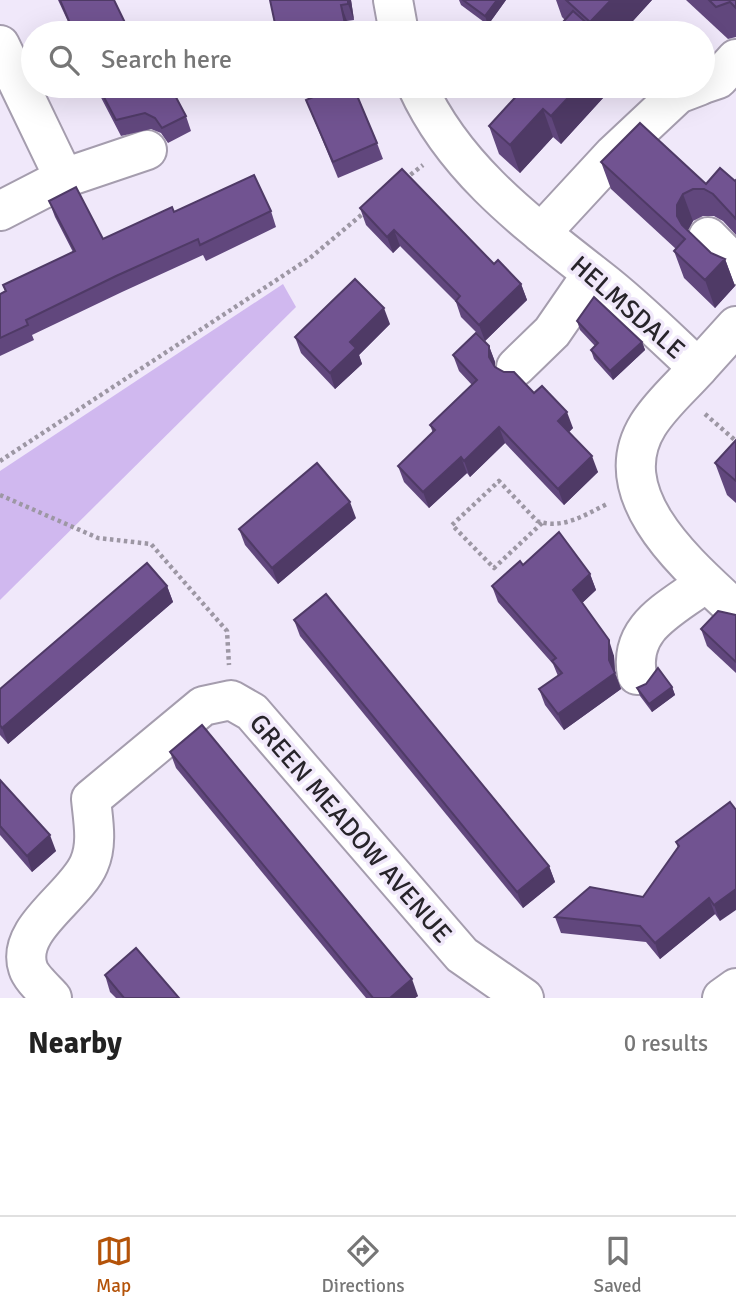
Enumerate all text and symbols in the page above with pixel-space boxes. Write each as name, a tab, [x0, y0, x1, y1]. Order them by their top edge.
search box	[21, 21, 715, 98]
icon: search	[45, 41, 83, 79]
text: Search here	[101, 44, 232, 76]
street label: HELMSDALE	[563, 249, 691, 366]
street label: GREEN MEADOW AVENUE	[242, 708, 458, 950]
text: Nearby	[28, 1025, 122, 1062]
text: 0 results	[624, 1029, 708, 1058]
tab: Map	[95, 1232, 133, 1298]
tab: Directions	[322, 1232, 405, 1298]
tab: Saved	[594, 1232, 641, 1298]

